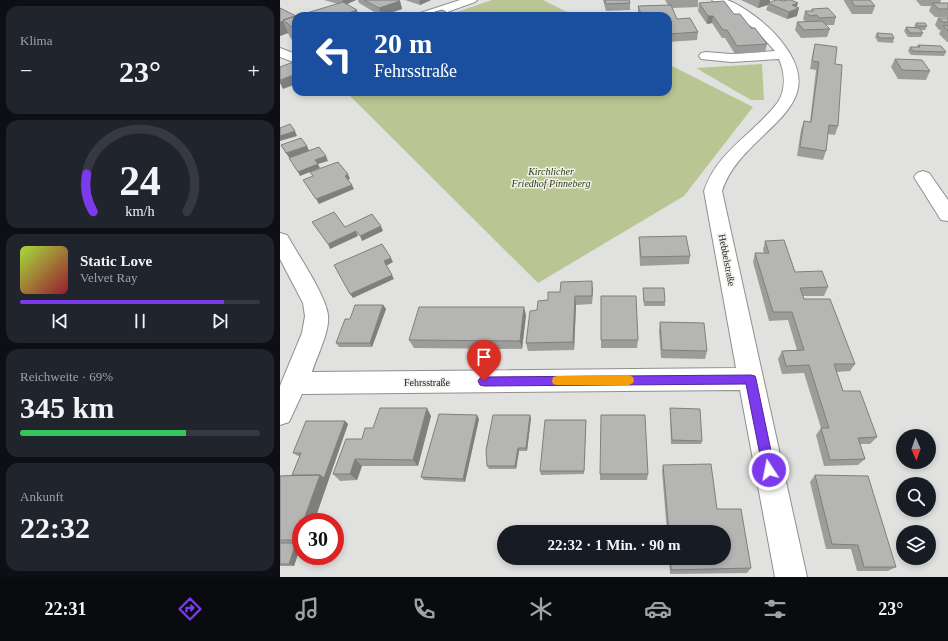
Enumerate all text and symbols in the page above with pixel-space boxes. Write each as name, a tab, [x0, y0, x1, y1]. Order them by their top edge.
icon: left	[308, 28, 360, 80]
text: 20 m	[374, 28, 432, 59]
text: Klima	[20, 33, 53, 48]
text: 23°	[119, 55, 161, 88]
text: −	[20, 58, 32, 83]
text: +	[248, 58, 260, 83]
text: Fehrsstraße	[374, 61, 457, 81]
text: 24	[119, 158, 161, 204]
park label: Kirchlicher Friedhof Pinneberg	[511, 166, 590, 189]
text: km/h	[125, 203, 155, 219]
street label: Hebbelstraße	[717, 233, 738, 287]
text: Static Love	[80, 253, 152, 269]
text: Velvet Ray	[80, 270, 137, 285]
icon: previous	[49, 310, 71, 332]
icon: pause	[129, 310, 151, 332]
icon: next	[209, 310, 231, 332]
pin	[467, 340, 501, 381]
icon: arrive	[473, 346, 495, 368]
text: Reichweite · 69%	[20, 369, 113, 384]
street label: Fehrsstraße	[404, 377, 451, 388]
text: 345 km	[20, 391, 114, 424]
north arrow	[896, 429, 936, 469]
map controls	[896, 429, 936, 565]
position arrow	[748, 449, 790, 491]
button: search	[896, 477, 936, 517]
text: Ankunft	[20, 489, 63, 504]
text: 22:32	[20, 511, 90, 544]
speed limit sign: 30	[292, 513, 344, 565]
button: layers	[896, 525, 936, 565]
text: 22:32 · 1 Min. · 90 m	[548, 537, 680, 553]
icon: directions	[176, 595, 204, 623]
icon: music	[293, 595, 321, 623]
icon: phone	[410, 595, 438, 623]
icon: climate	[527, 595, 555, 623]
icon: car	[644, 595, 672, 623]
icon: filters	[761, 595, 789, 623]
text: 22:31	[45, 599, 87, 619]
text: 23°	[878, 599, 903, 619]

